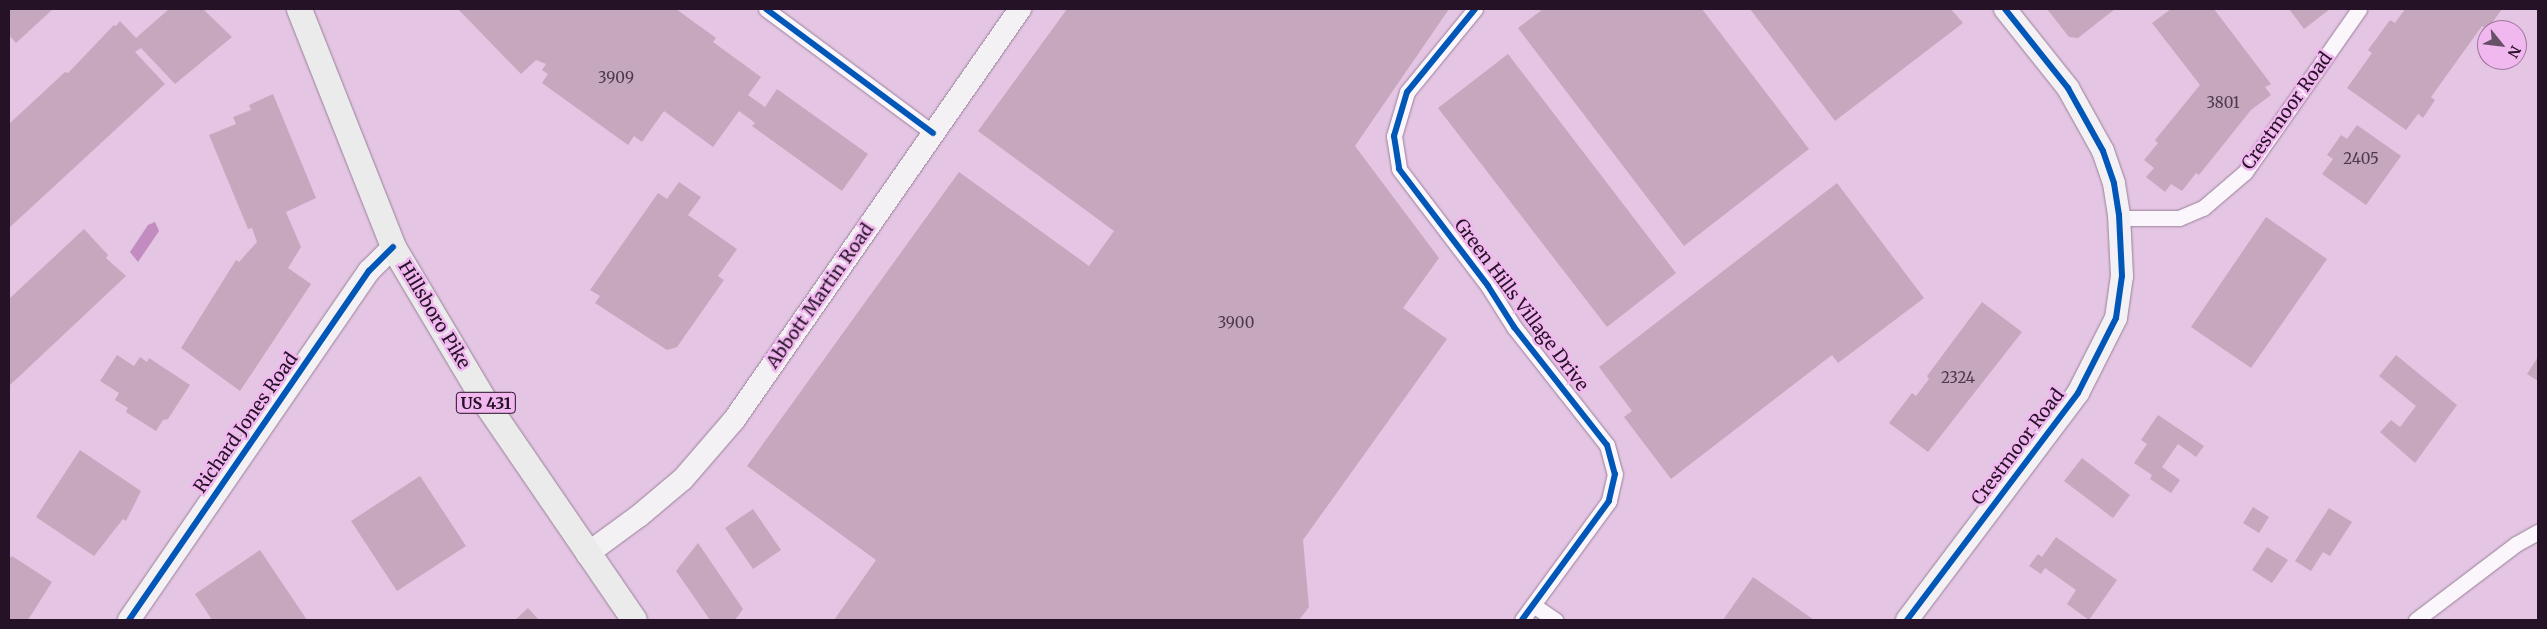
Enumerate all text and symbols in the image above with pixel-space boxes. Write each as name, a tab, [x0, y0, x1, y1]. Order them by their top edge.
north arrow	[2477, 20, 2527, 70]
text: N	[2504, 43, 2525, 61]
street label: Crestmoor Road	[2237, 48, 2337, 174]
house number: 3909	[598, 69, 634, 87]
house number: 3801	[2206, 94, 2240, 112]
house number: 2405	[2343, 150, 2379, 168]
street label: Green Hills Village Drive	[1449, 215, 1593, 395]
street label: Abbott Martin Road	[762, 219, 878, 373]
street label: Hillsboro Pike	[393, 257, 475, 373]
house number: 3900	[1218, 314, 1254, 332]
street label: Richard Jones Road	[189, 349, 303, 497]
house number: 2324	[1941, 369, 1975, 387]
street label: Crestmoor Road	[1967, 385, 2069, 509]
road number: US 431	[455, 389, 517, 416]

